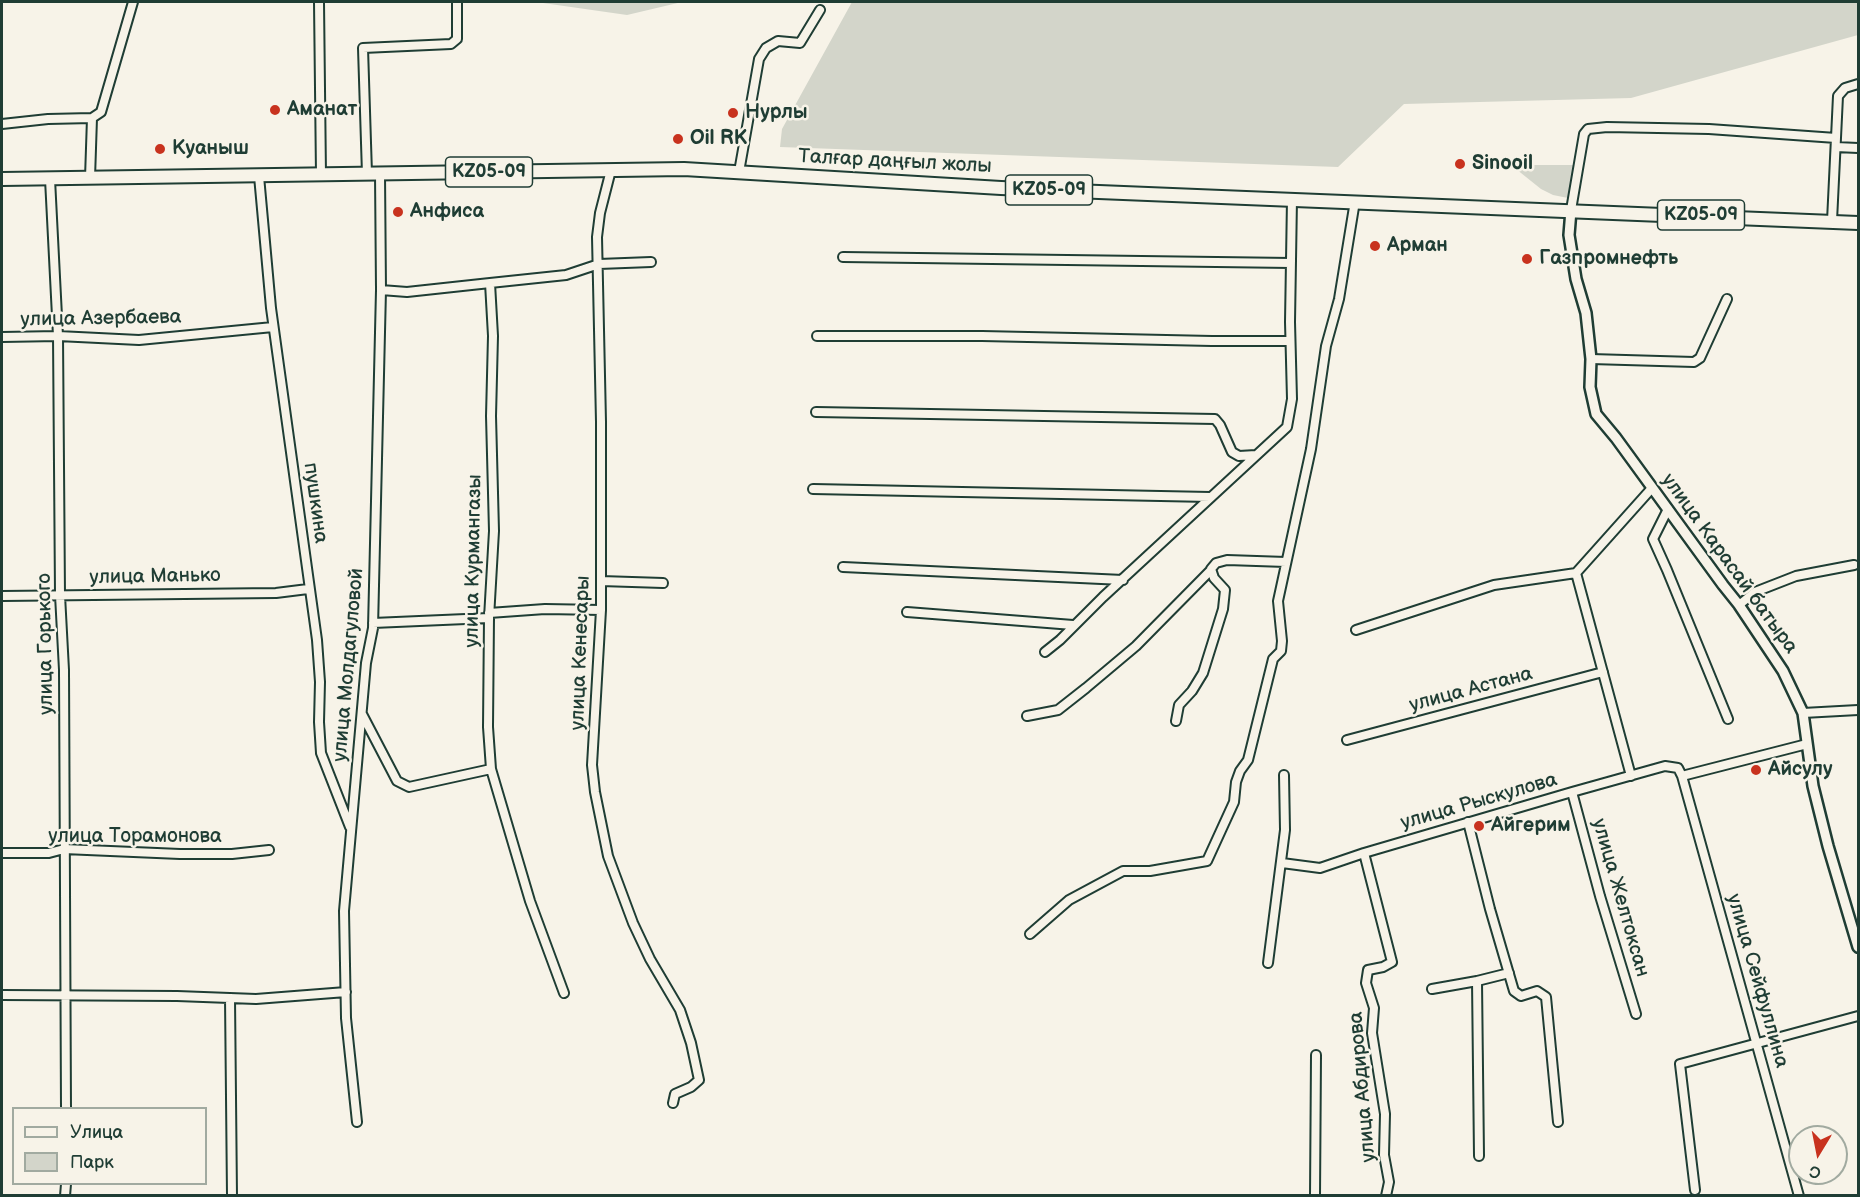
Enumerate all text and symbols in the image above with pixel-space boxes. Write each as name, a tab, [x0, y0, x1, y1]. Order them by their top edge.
place label: Аманат	[287, 98, 357, 122]
place label: Нурлы	[745, 101, 808, 125]
marker: Аманат	[268, 103, 282, 117]
marker: Нурлы	[726, 106, 740, 120]
place label: Oil RK	[690, 127, 747, 151]
marker: Oil RK	[671, 132, 685, 146]
place label: Куаныш	[172, 137, 249, 161]
marker: Куаныш	[153, 142, 167, 156]
street label: Талғар даңғыл жолы	[798, 145, 992, 179]
place label: Sinooil	[1472, 152, 1533, 176]
road number: KZ05-09	[446, 157, 532, 187]
marker: Sinooil	[1453, 157, 1467, 171]
road number: KZ05-09	[1006, 175, 1092, 205]
place label: Анфиса	[410, 200, 484, 224]
road number: KZ05-09	[1658, 200, 1744, 230]
marker: Анфиса	[391, 205, 405, 219]
place label: Арман	[1387, 234, 1448, 258]
marker: Арман	[1368, 239, 1382, 253]
place label: Газпромнефть	[1539, 247, 1678, 271]
marker: Газпромнефть	[1520, 252, 1534, 266]
street label: улица Азербаева	[20, 306, 182, 332]
street label: пушкина	[297, 461, 333, 545]
street label: улица Карасай батыра	[1656, 469, 1802, 659]
street label: улица Курмангазы	[460, 474, 488, 648]
street label: улица Манько	[89, 564, 221, 590]
street label: улица Молдагуловой	[329, 567, 369, 763]
street label: улица Горького	[33, 573, 59, 715]
street label: улица Кенесары	[566, 575, 596, 731]
street label: улица Астана	[1407, 662, 1535, 718]
place label: Айсулу	[1768, 758, 1833, 782]
marker: Айсулу	[1749, 763, 1763, 777]
street label: улица Рыскулова	[1398, 768, 1560, 836]
place label: Айгерим	[1491, 814, 1571, 838]
street label: улица Желтоксан	[1586, 816, 1654, 980]
marker: Айгерим	[1472, 819, 1486, 833]
street label: улица Торамонова	[48, 825, 222, 849]
street label: улица Сейфуллина	[1721, 891, 1793, 1071]
street label: улица Абдирова	[1344, 1011, 1382, 1163]
legend	[12, 1107, 207, 1185]
text: Улица	[70, 1122, 123, 1143]
north arrow	[1788, 1125, 1848, 1185]
text: Парк	[70, 1152, 114, 1173]
text: С	[1808, 1161, 1822, 1182]

